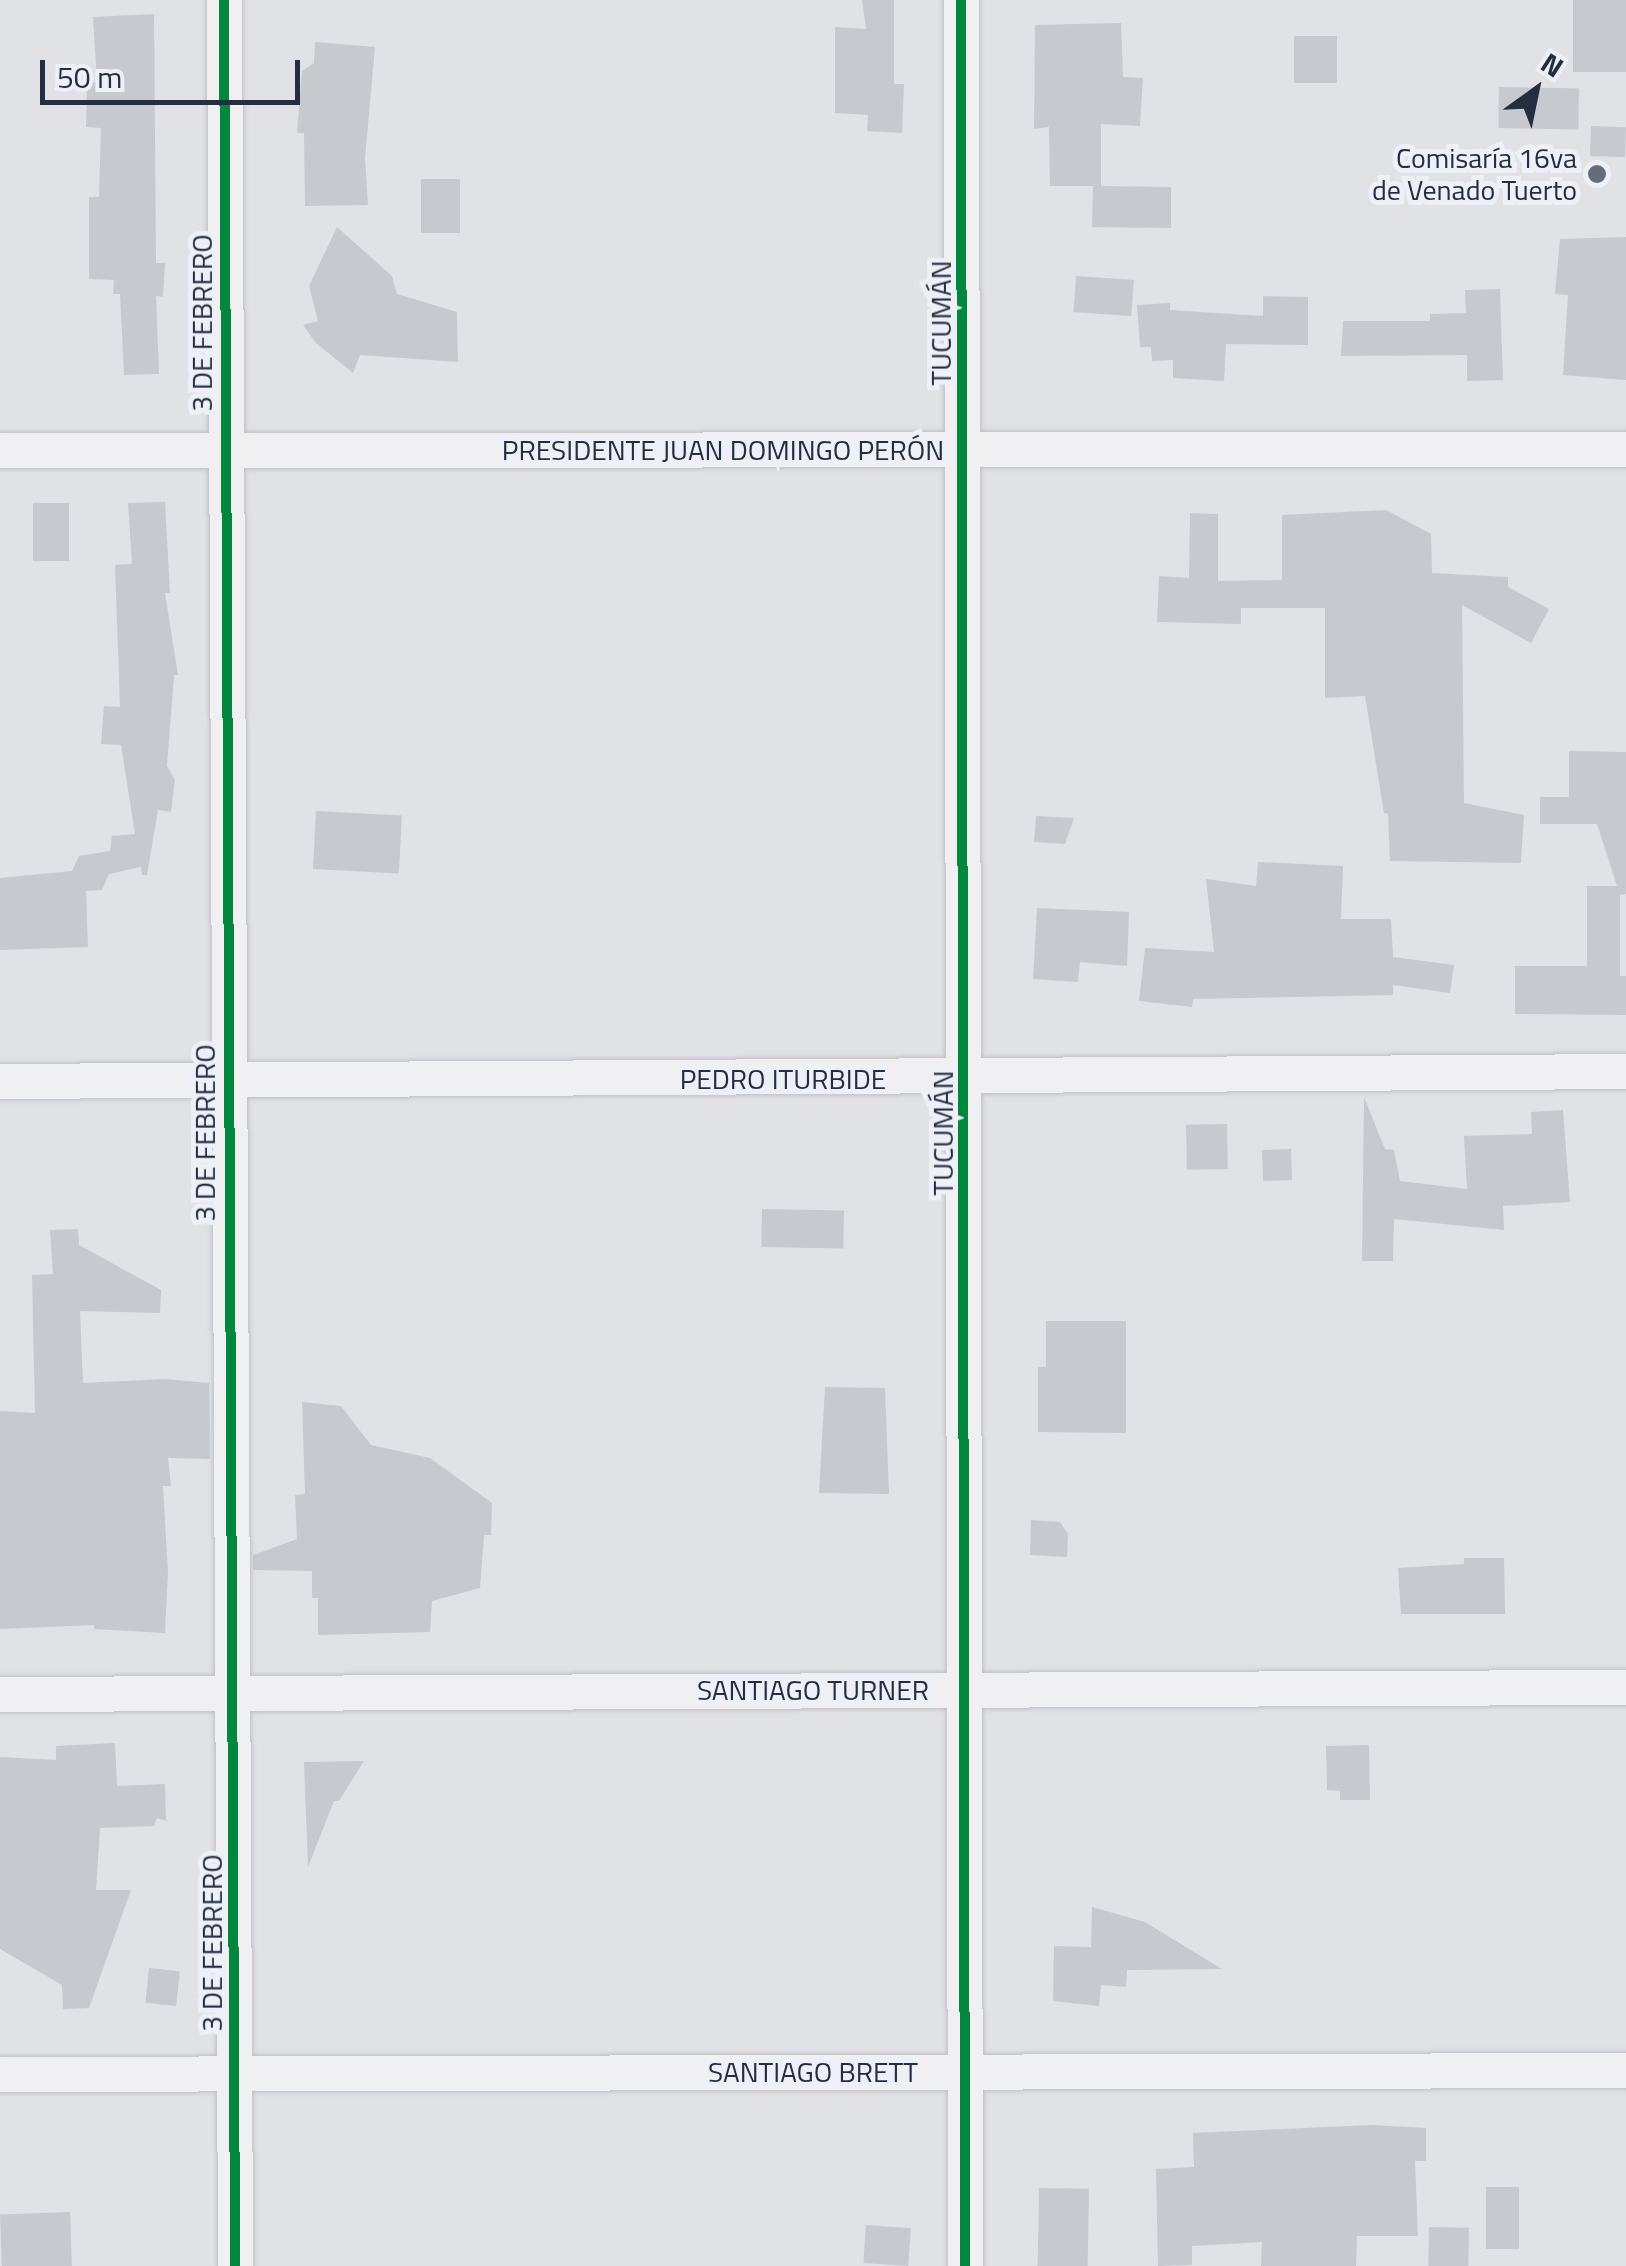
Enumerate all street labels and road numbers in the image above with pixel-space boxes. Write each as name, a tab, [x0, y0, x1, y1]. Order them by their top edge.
street label: 3 DE FEBRERO	[185, 234, 219, 412]
street label: TUCUMÁN	[924, 260, 958, 386]
street label: PRESIDENTE JUAN DOMINGO PERÓN	[502, 433, 944, 467]
street label: 3 DE FEBRERO	[188, 1044, 222, 1222]
street label: PEDRO ITURBIDE	[680, 1062, 886, 1096]
street label: TUCUMÁN	[926, 1070, 960, 1196]
street label: SANTIAGO TURNER	[697, 1673, 929, 1707]
street label: 3 DE FEBRERO	[195, 1854, 229, 2032]
street label: SANTIAGO BRETT	[708, 2055, 918, 2089]

